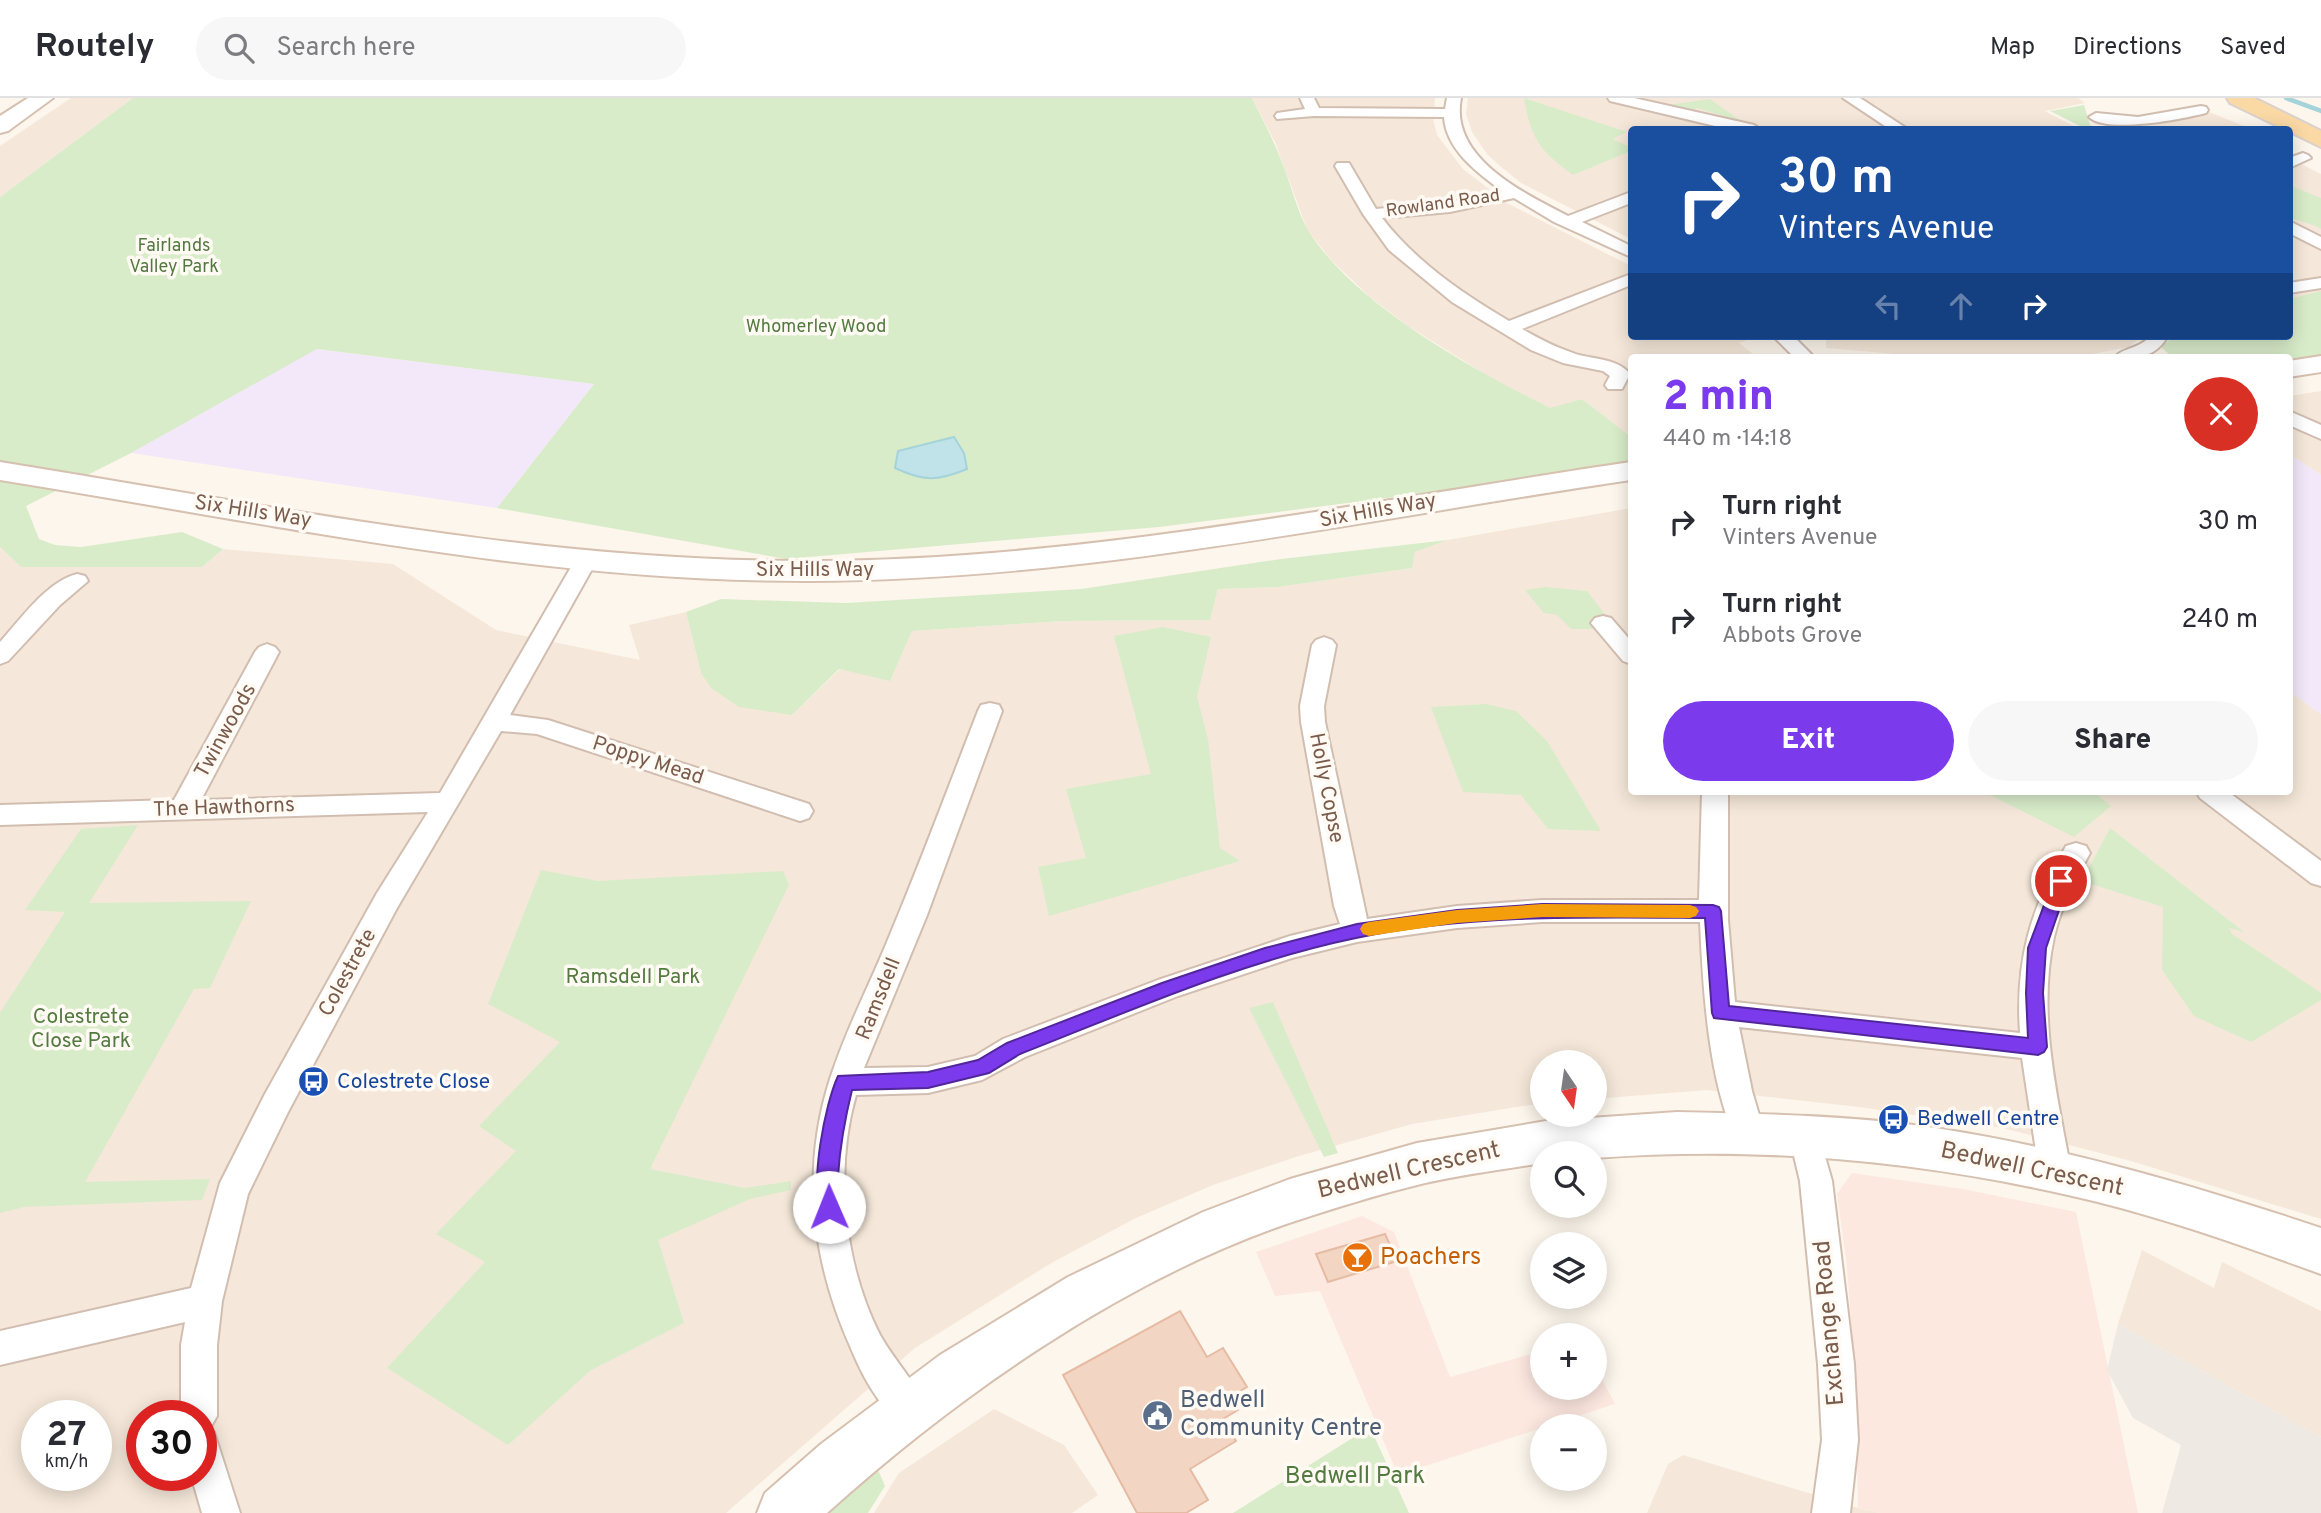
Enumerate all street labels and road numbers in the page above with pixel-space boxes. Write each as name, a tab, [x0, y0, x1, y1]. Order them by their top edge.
street label: Rowland Road	[1384, 185, 1502, 223]
street label: Six Hills Way	[1317, 487, 1439, 535]
street label: Six Hills Way	[192, 489, 314, 535]
street label: Six Hills Way	[756, 557, 874, 584]
street label: Twinwoods	[189, 679, 263, 783]
street label: Poppy Mead	[589, 730, 707, 792]
street label: Holly Copse	[1302, 731, 1350, 845]
street label: The Hawthorns	[153, 792, 295, 824]
street label: Colestrete	[313, 924, 383, 1022]
street label: Ramsdell	[850, 954, 908, 1044]
street label: Bedwell Crescent	[1315, 1135, 1503, 1207]
street label: Bedwell Crescent	[1938, 1136, 2126, 1204]
street label: Exchange Road	[1808, 1239, 1852, 1407]

